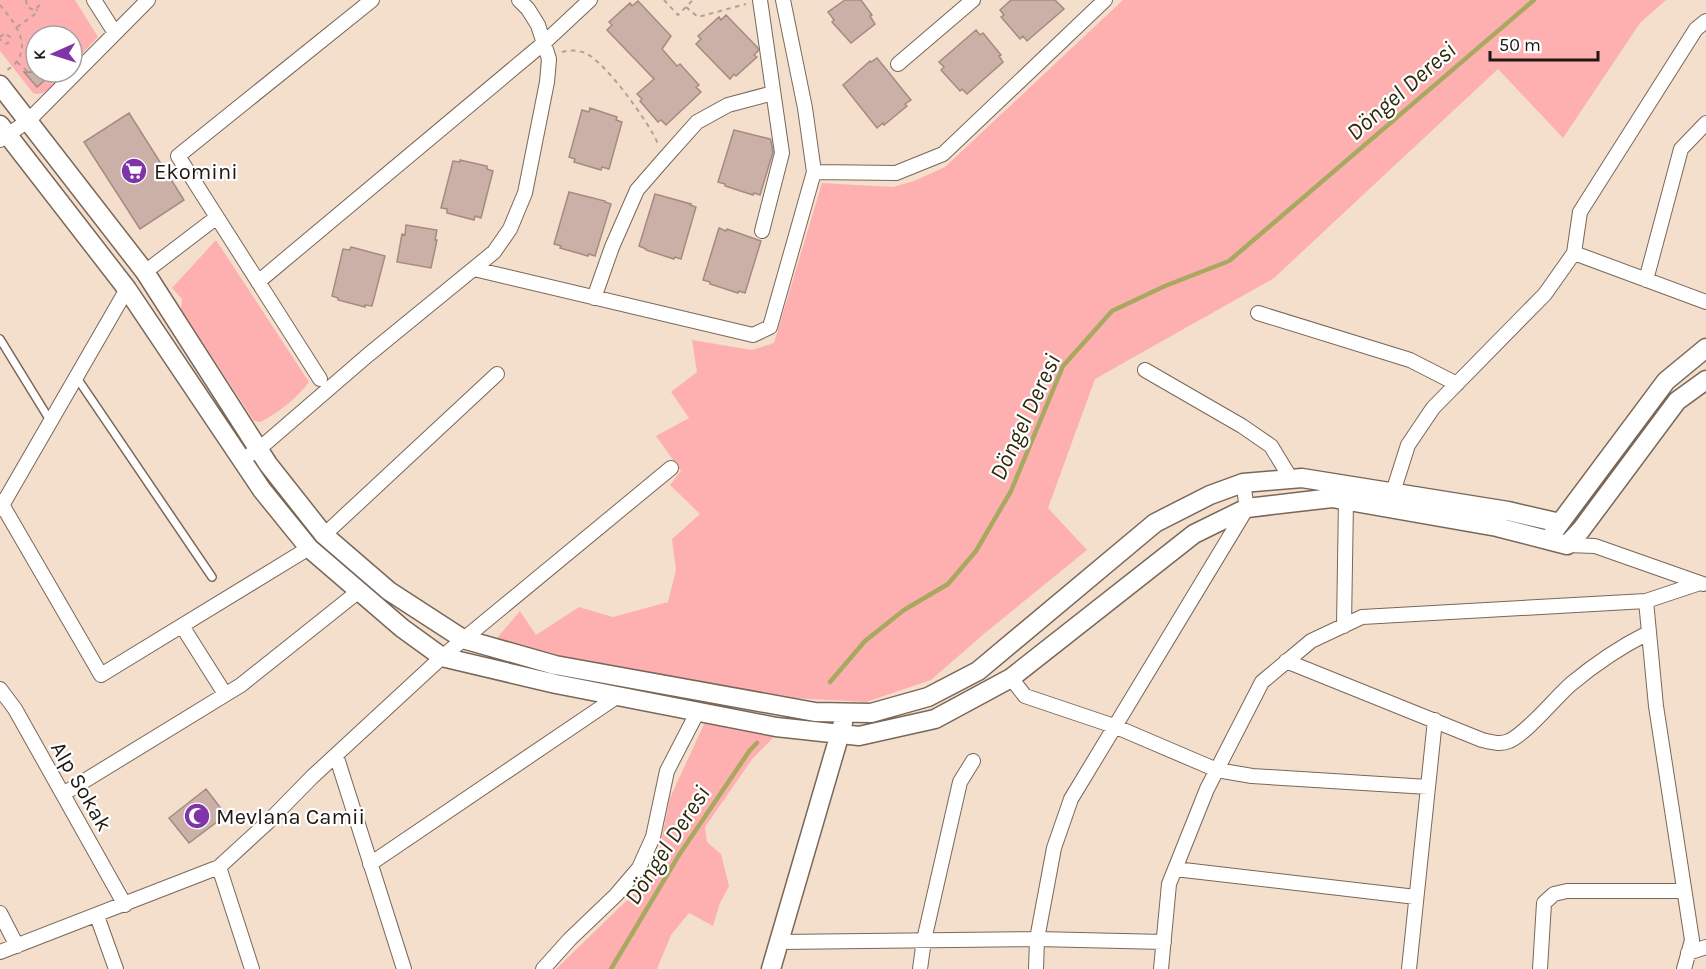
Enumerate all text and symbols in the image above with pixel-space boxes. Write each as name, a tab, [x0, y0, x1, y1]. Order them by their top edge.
north arrow	[24, 24, 84, 84]
scale bar	[1490, 24, 1598, 62]
text: 50 m	[1499, 34, 1541, 56]
water label: Döngel Deresi	[1340, 36, 1462, 146]
text: K	[30, 49, 49, 60]
supermarket icon: Ekomini	[119, 156, 149, 186]
place label: Ekomini	[154, 159, 238, 185]
water label: Döngel Deresi	[984, 349, 1066, 485]
street label: Alp Sokak	[45, 737, 117, 836]
water label: Döngel Deresi	[618, 780, 716, 910]
mosque icon: Mevlana Camii	[182, 801, 212, 831]
place label: Mevlana Camii	[216, 804, 365, 830]

